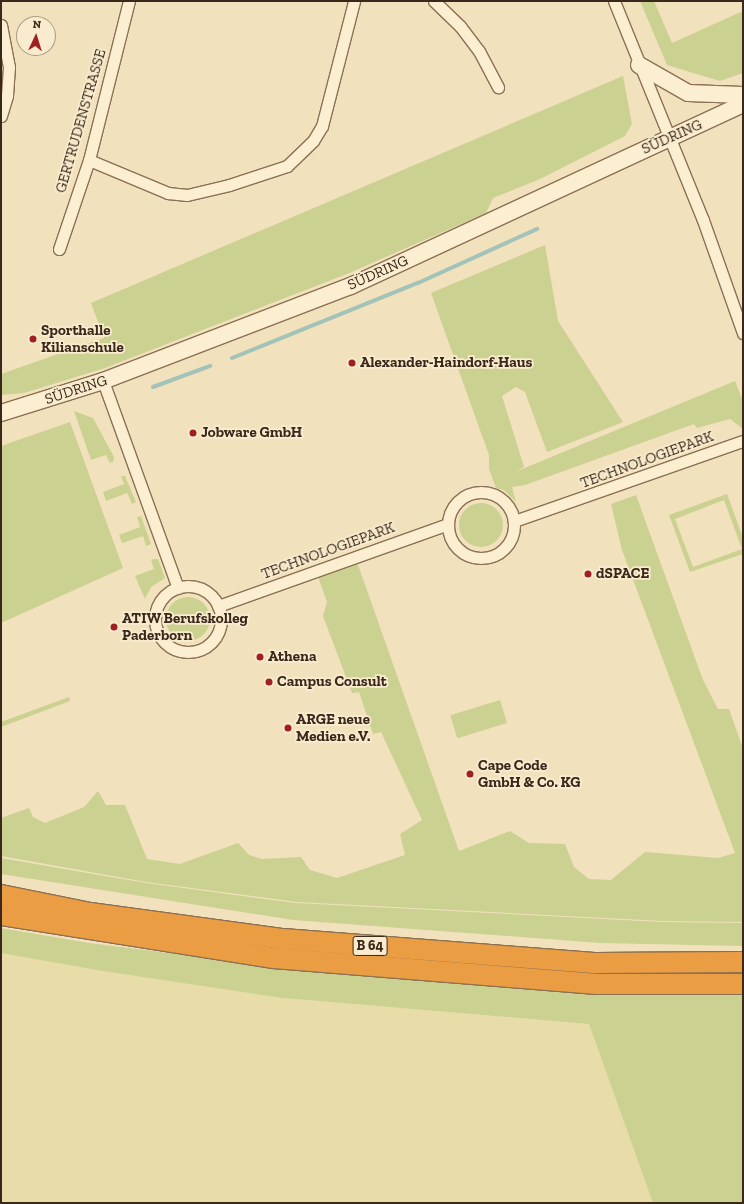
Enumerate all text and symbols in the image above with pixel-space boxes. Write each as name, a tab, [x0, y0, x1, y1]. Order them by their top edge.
north arrow	[16, 16, 56, 56]
text: N	[32, 18, 41, 31]
street label: GERTRUDENSTRASSE	[52, 47, 110, 195]
street label: SÜDRING	[639, 116, 705, 158]
street label: SÜDRING	[345, 252, 411, 294]
place label: Sporthalle Kilianschule	[41, 321, 124, 356]
marker: Sporthalle Kilianschule	[28, 334, 38, 344]
place label: Alexander-Haindorf-Haus	[360, 354, 532, 372]
marker: Alexander-Haindorf-Haus	[347, 358, 357, 368]
street label: SÜDRING	[43, 371, 109, 409]
place label: Jobware GmbH	[201, 424, 302, 442]
marker: Jobware GmbH	[188, 428, 198, 438]
street label: TECHNOLOGIEPARK	[578, 428, 716, 492]
street label: TECHNOLOGIEPARK	[259, 519, 397, 583]
place label: dSPACE	[596, 565, 649, 583]
marker: dSPACE	[583, 569, 593, 579]
place label: ATIW Berufskolleg Paderborn	[122, 609, 248, 644]
marker: ATIW Berufskolleg Paderborn	[109, 622, 119, 632]
place label: Athena	[268, 648, 317, 666]
marker: Athena	[255, 652, 265, 662]
place label: Campus Consult	[277, 673, 387, 691]
marker: Campus Consult	[264, 677, 274, 687]
place label: ARGE neue Medien e.V.	[296, 710, 370, 745]
marker: ARGE neue Medien e.V.	[283, 723, 293, 733]
place label: Cape Code GmbH & Co. KG	[478, 756, 581, 791]
marker: Cape Code GmbH & Co. KG	[465, 769, 475, 779]
road number: B 64	[352, 934, 388, 958]

